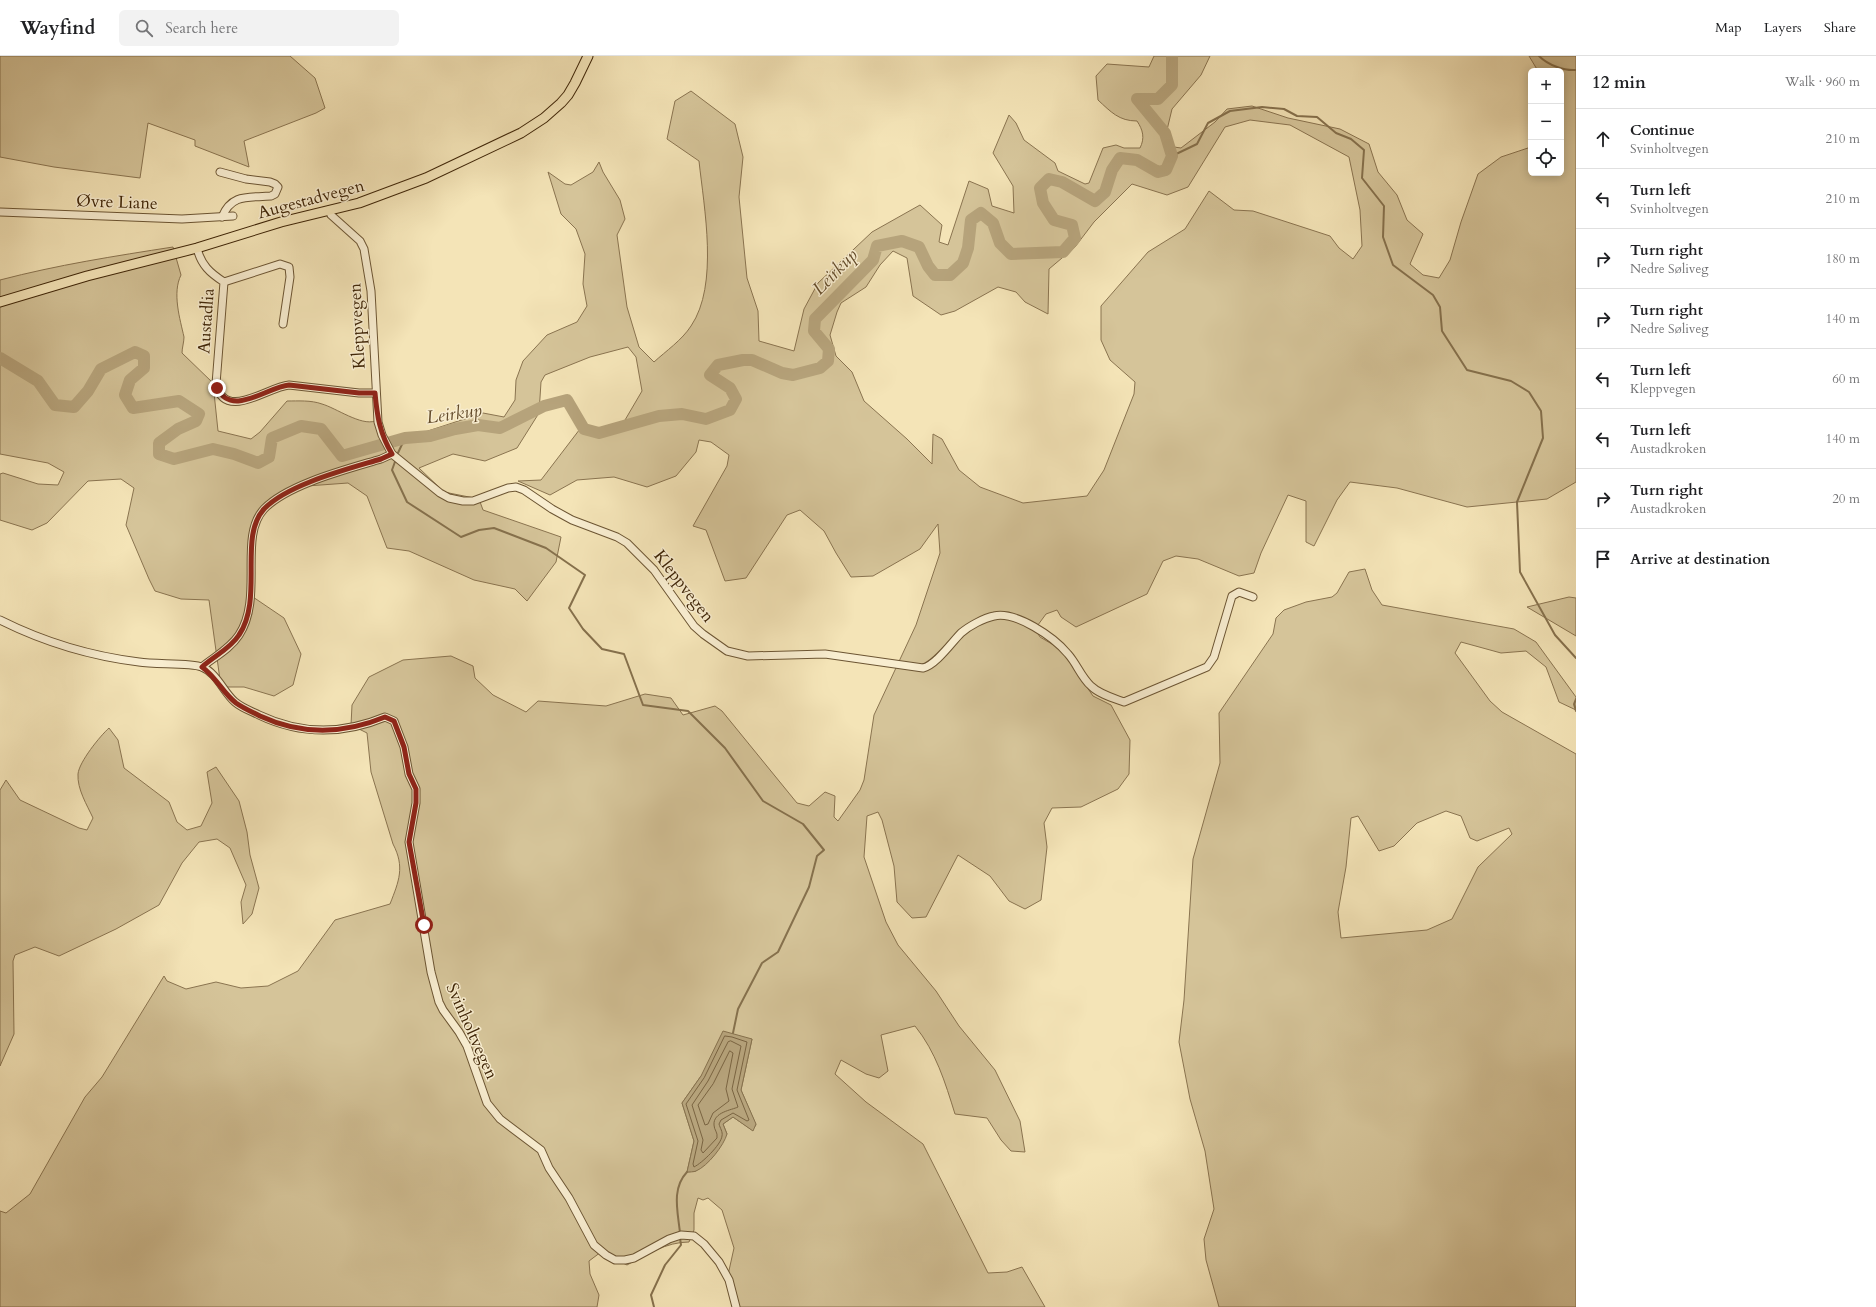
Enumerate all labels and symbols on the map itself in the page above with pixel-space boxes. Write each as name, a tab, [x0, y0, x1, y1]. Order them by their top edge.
street label: Augestadvegen	[255, 174, 367, 224]
street label: Øvre Liane	[76, 189, 158, 215]
water label: Leirkup	[807, 243, 864, 301]
street label: Kleppvegen	[343, 282, 371, 370]
street label: Austadlia	[192, 287, 220, 354]
route end	[208, 379, 226, 397]
water label: Leirkup	[425, 398, 484, 430]
street label: Kleppvegen	[648, 545, 720, 627]
route start	[415, 916, 433, 934]
street label: Svinholtvegen	[441, 979, 504, 1083]

